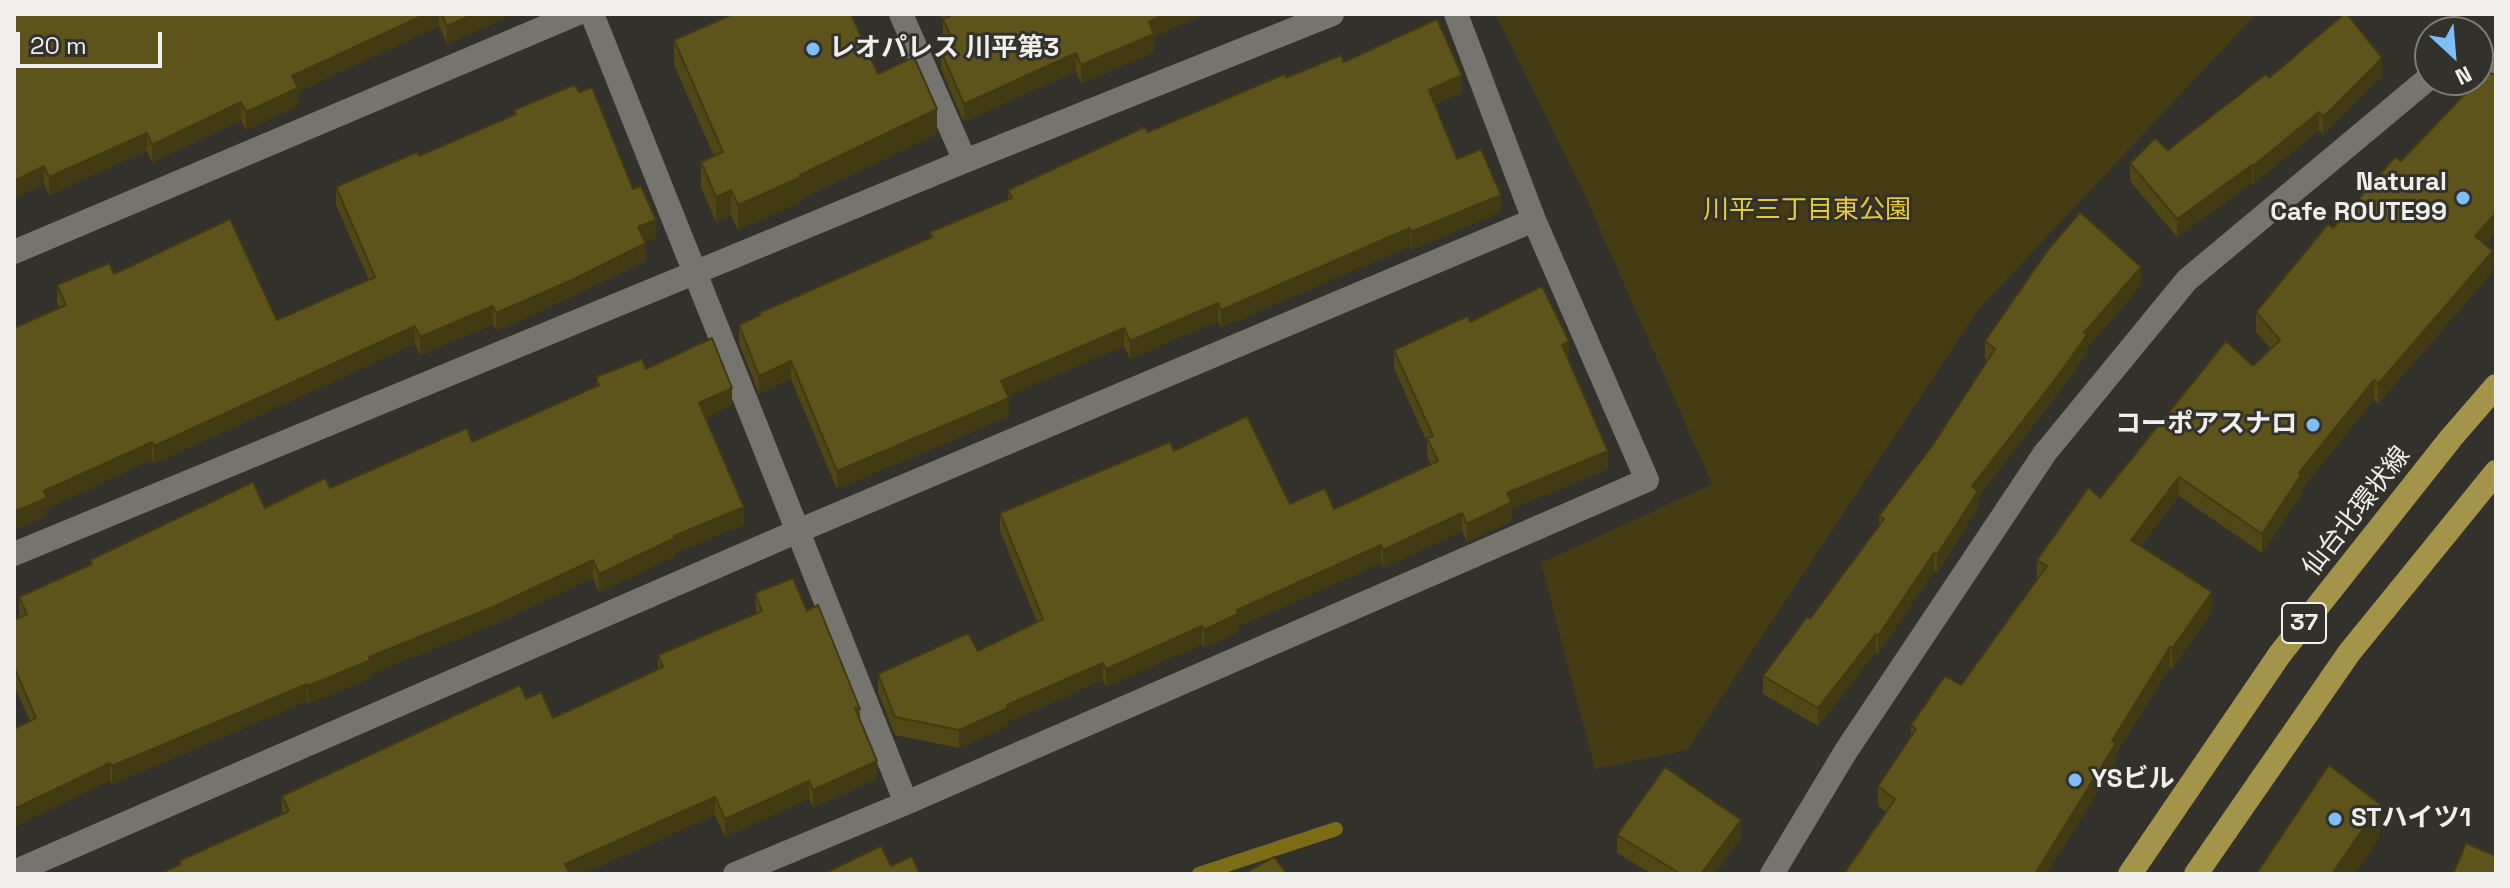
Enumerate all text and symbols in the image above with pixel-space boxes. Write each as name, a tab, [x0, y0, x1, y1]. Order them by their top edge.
scale bar	[20, 16, 166, 66]
north arrow	[2414, 16, 2494, 96]
text: 20 m	[30, 30, 87, 61]
place label: レオパレス 川平第3	[829, 33, 1059, 65]
marker: レオパレス 川平第3	[804, 40, 822, 58]
text: N	[2451, 60, 2476, 92]
place label: Natural Cafe ROUTE99	[2270, 167, 2447, 228]
marker: Natural Cafe ROUTE99	[2454, 189, 2472, 207]
park label: 川平三丁目東公園	[1703, 195, 1911, 227]
place label: コーポアスナロ	[2115, 409, 2297, 441]
marker: コーポアスナロ	[2304, 416, 2322, 434]
street label: 仙台北環状線	[2297, 441, 2417, 583]
road number: 37	[2282, 603, 2326, 643]
place label: YSビル	[2091, 764, 2174, 796]
marker: YSビル	[2066, 771, 2084, 789]
place label: STハイツ1	[2351, 803, 2471, 835]
marker: STハイツ1	[2326, 810, 2344, 828]

